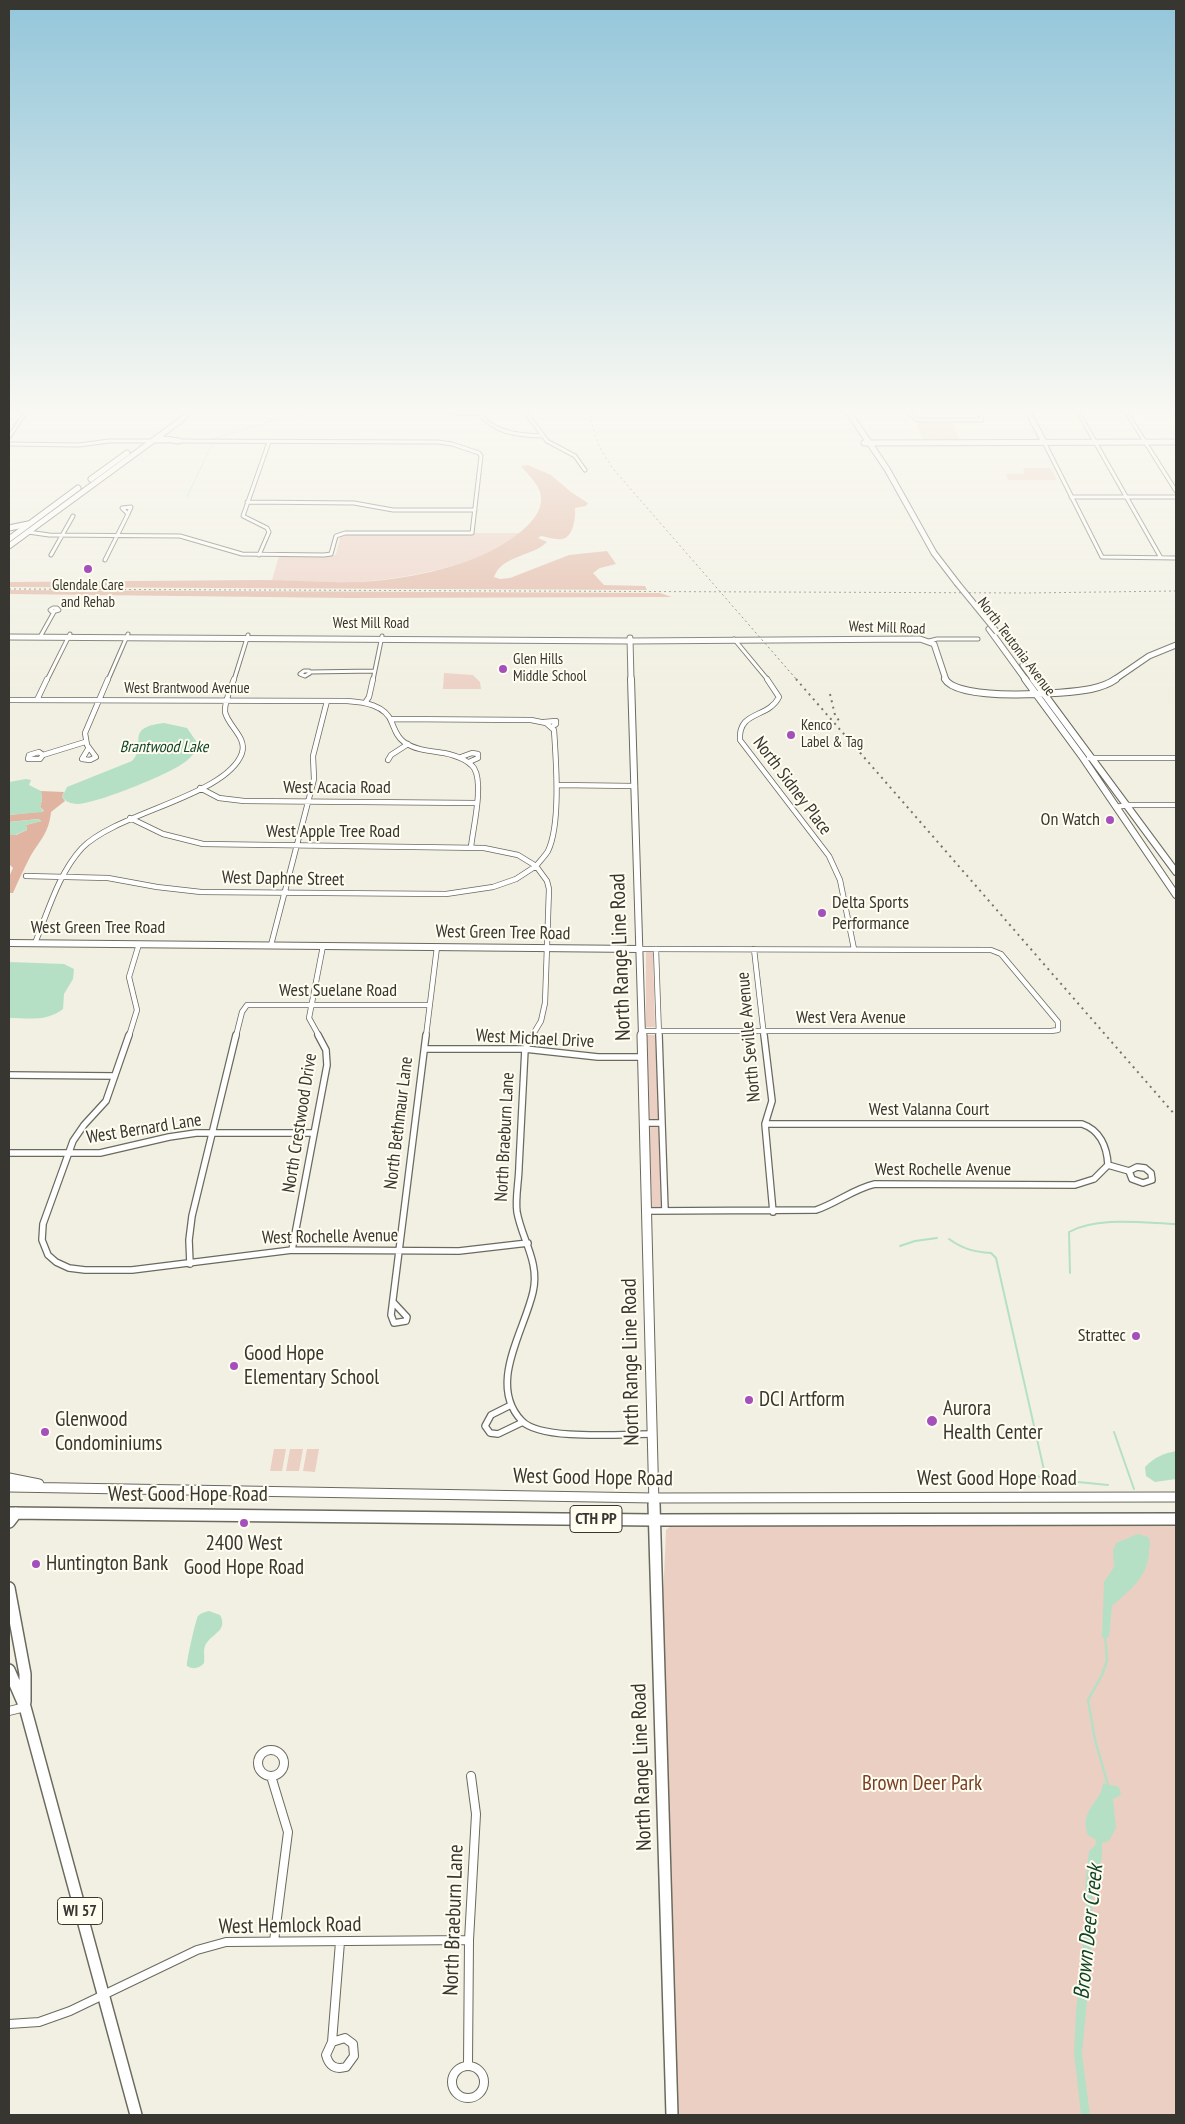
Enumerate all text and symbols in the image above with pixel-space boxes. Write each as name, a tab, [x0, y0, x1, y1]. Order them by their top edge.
marker: Glendale Care and Rehab	[82, 563, 94, 575]
place label: Glendale Care and Rehab	[52, 577, 124, 612]
street label: North Teutonia Avenue	[973, 594, 1059, 700]
street label: West Mill Road	[333, 615, 409, 633]
street label: West Mill Road	[848, 618, 926, 638]
place label: Glen Hills Middle School	[513, 651, 586, 686]
marker: Glen Hills Middle School	[497, 663, 509, 675]
street label: West Brantwood Avenue	[124, 680, 250, 698]
place label: Kenco Label & Tag	[801, 717, 863, 752]
marker: Kenco Label & Tag	[785, 729, 797, 741]
street label: North Sidney Place	[748, 733, 836, 839]
water label: Brantwood Lake	[120, 737, 208, 757]
street label: West Acacia Road	[283, 777, 391, 799]
place label: On Watch	[1041, 809, 1100, 831]
marker: On Watch	[1104, 814, 1116, 826]
street label: West Apple Tree Road	[266, 821, 400, 843]
street label: West Daphne Street	[222, 867, 344, 891]
street label: North Range Line Road	[605, 873, 637, 1041]
place label: Delta Sports Performance	[832, 892, 910, 934]
marker: Delta Sports Performance	[816, 907, 828, 919]
street label: West Green Tree Road	[31, 917, 165, 939]
street label: West Green Tree Road	[435, 921, 571, 945]
street label: North Seville Avenue	[733, 971, 765, 1103]
street label: West Suelane Road	[279, 980, 397, 1002]
street label: West Vera Avenue	[796, 1007, 906, 1029]
street label: West Michael Drive	[475, 1025, 595, 1053]
street label: North Crestwood Drive	[278, 1052, 322, 1194]
street label: North Bethmaur Lane	[380, 1055, 418, 1191]
street label: North Braeburn Lane	[491, 1072, 519, 1202]
street label: West Valanna Court	[869, 1099, 989, 1121]
street label: West Bernard Lane	[85, 1109, 203, 1149]
street label: West Rochelle Avenue	[875, 1159, 1011, 1181]
street label: West Rochelle Avenue	[262, 1225, 398, 1249]
street label: North Range Line Road	[617, 1278, 645, 1446]
place label: Strattec	[1078, 1325, 1126, 1347]
marker: Strattec	[1130, 1330, 1142, 1342]
place label: Good Hope Elementary School	[244, 1341, 379, 1391]
marker: Good Hope Elementary School	[228, 1360, 240, 1372]
place label: DCI Artform	[759, 1387, 845, 1413]
marker: DCI Artform	[743, 1394, 755, 1406]
place label: Aurora Health Center	[943, 1396, 1043, 1446]
place label: Glenwood Condominiums	[55, 1407, 162, 1457]
marker: Aurora Health Center	[925, 1414, 939, 1428]
marker: Glenwood Condominiums	[39, 1426, 51, 1438]
street label: West Good Hope Road	[513, 1464, 673, 1492]
street label: West Good Hope Road	[917, 1466, 1077, 1492]
street label: West Good Hope Road	[108, 1482, 268, 1508]
road number: CTH PP	[570, 1506, 622, 1532]
marker: 2400 West Good Hope Road	[238, 1517, 250, 1529]
place label: 2400 West Good Hope Road	[184, 1531, 304, 1581]
place label: Huntington Bank	[46, 1551, 168, 1577]
marker: Huntington Bank	[30, 1558, 42, 1570]
street label: North Range Line Road	[626, 1683, 658, 1851]
park label: Brown Deer Park	[862, 1771, 982, 1797]
street label: North Braeburn Lane	[439, 1844, 469, 1996]
water label: Brown Deer Creek	[1069, 1863, 1109, 2001]
road number: WI 57	[58, 1898, 102, 1924]
street label: West Hemlock Road	[218, 1912, 362, 1940]

